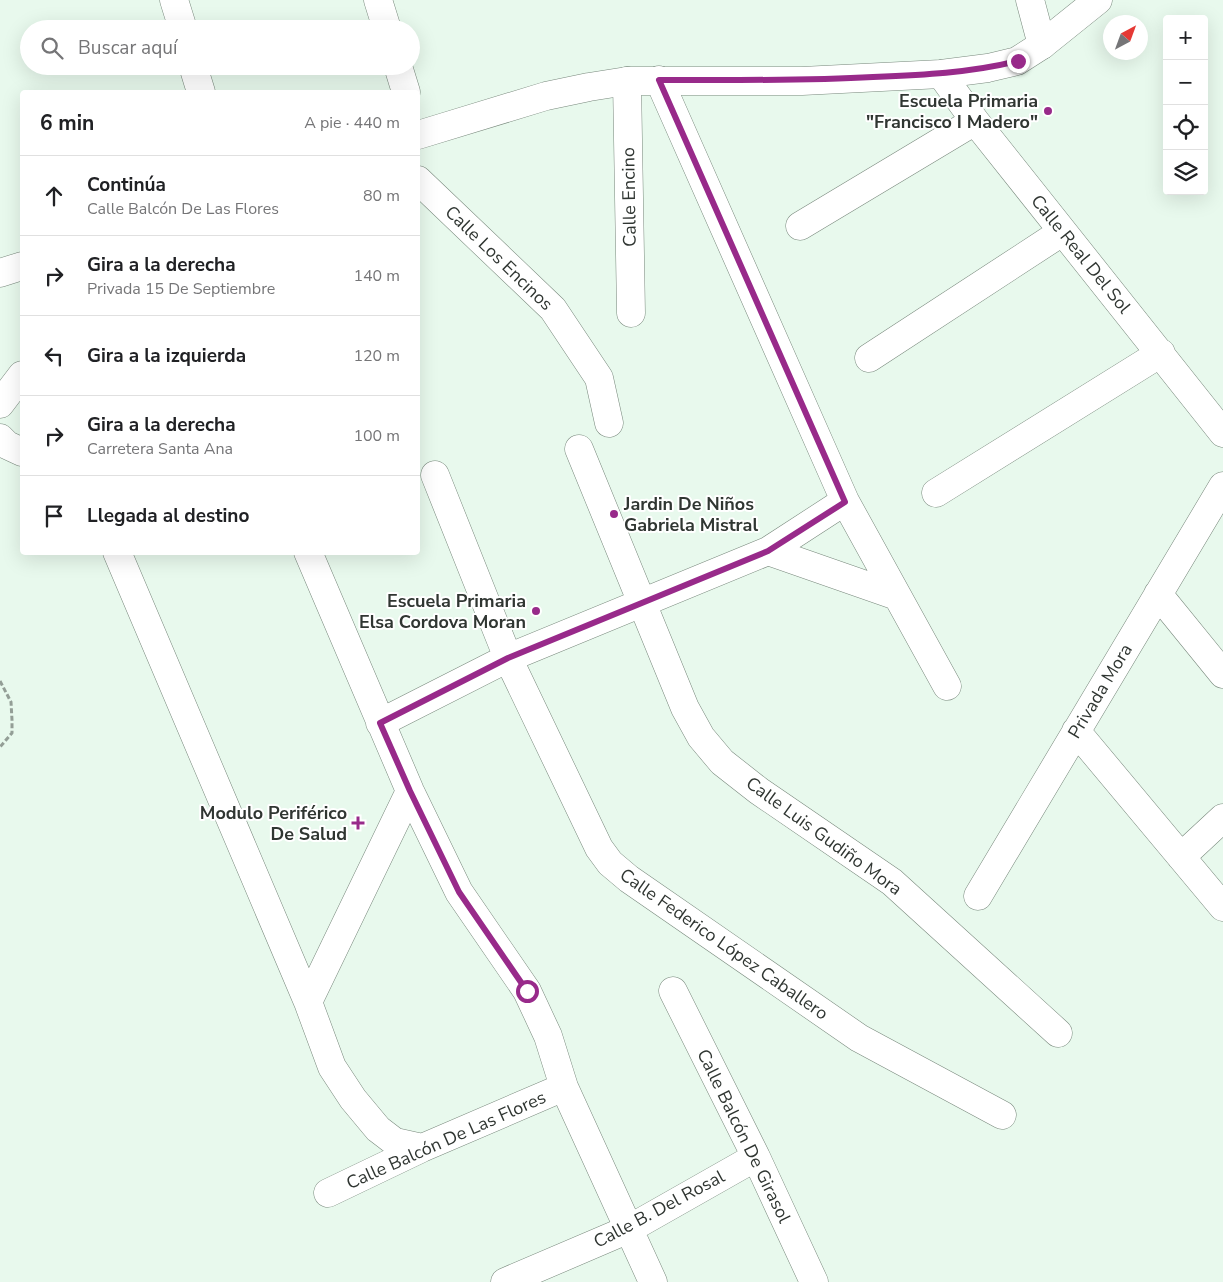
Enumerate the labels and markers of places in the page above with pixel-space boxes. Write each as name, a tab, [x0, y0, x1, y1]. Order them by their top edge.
place label: Escuela Primaria "Francisco I Madero"	[866, 89, 1038, 134]
marker: Escuela Primaria "Francisco I Madero"	[1042, 105, 1054, 117]
place label: Jardin De Niños Gabriela Mistral	[623, 492, 758, 537]
marker: Jardin De Niños Gabriela Mistral	[608, 508, 620, 520]
place label: Escuela Primaria Elsa Cordova Moran	[359, 589, 526, 634]
marker: Escuela Primaria Elsa Cordova Moran	[530, 605, 542, 617]
place label: Modulo Periférico De Salud	[200, 801, 347, 846]
marker: Modulo Periférico De Salud	[351, 816, 365, 830]

